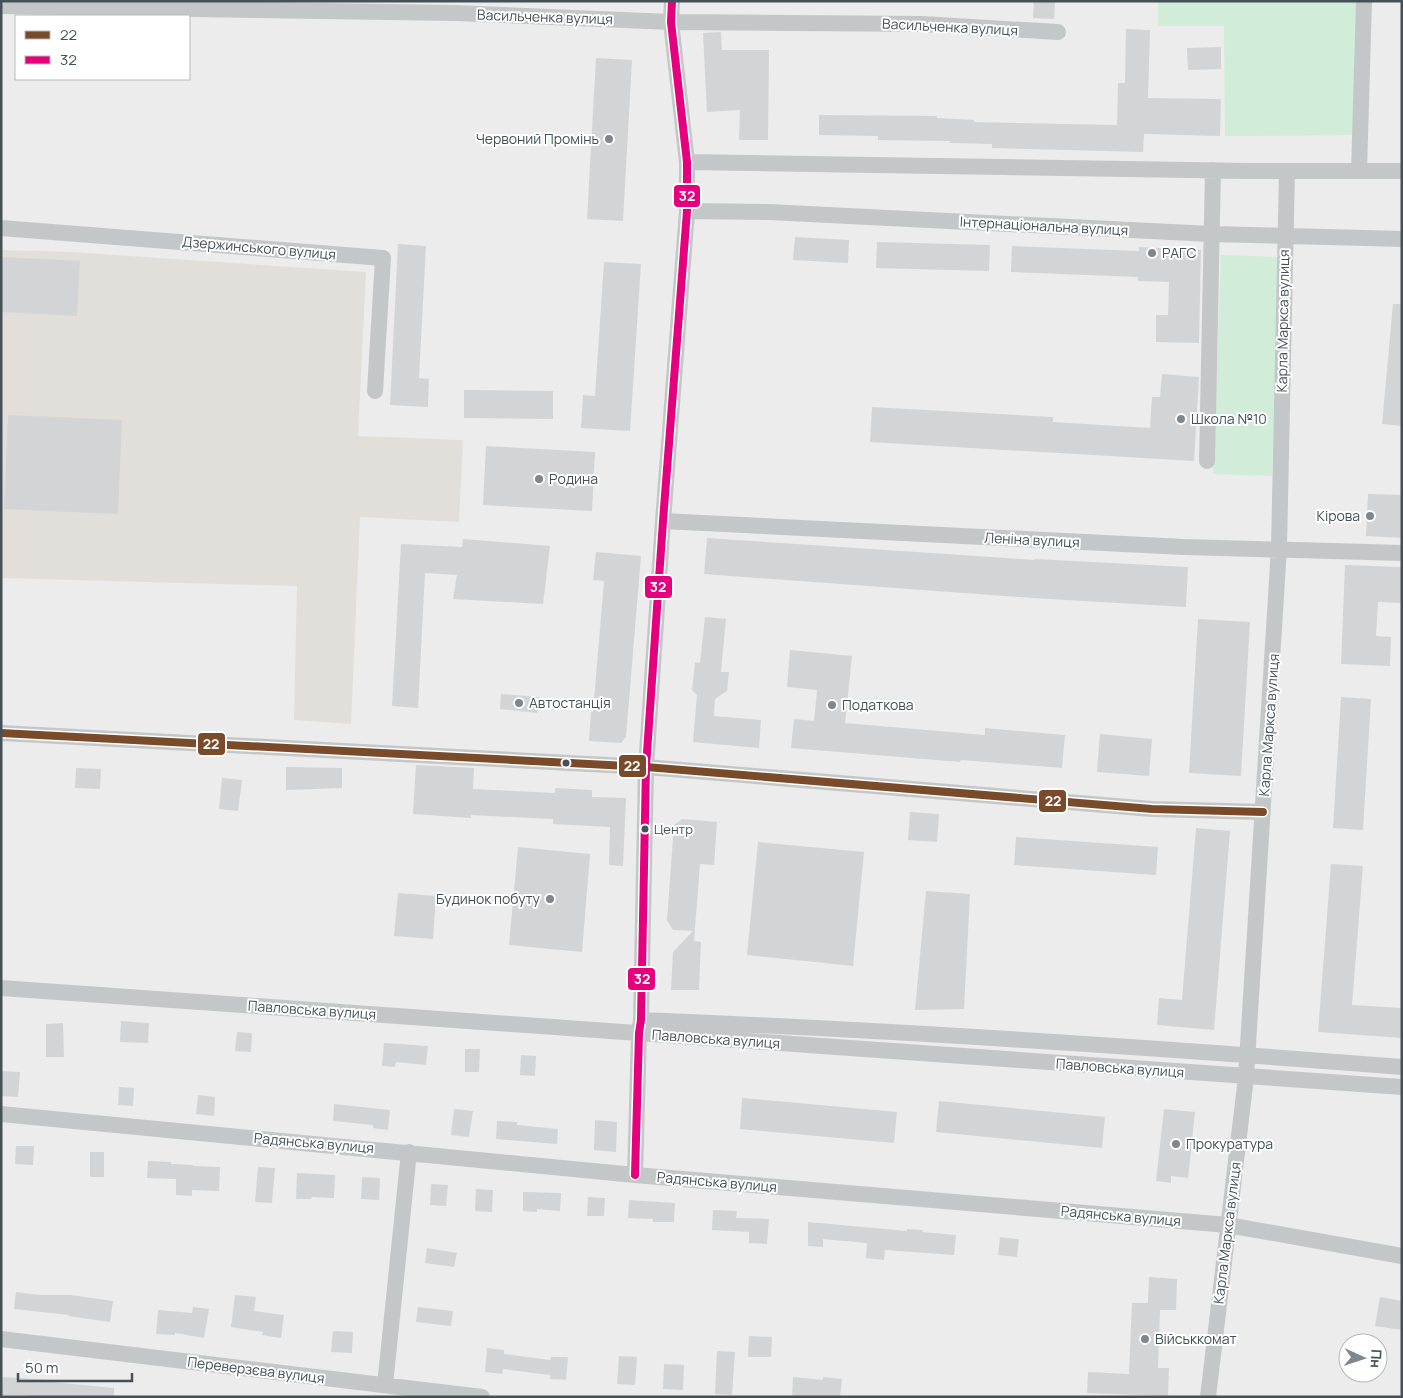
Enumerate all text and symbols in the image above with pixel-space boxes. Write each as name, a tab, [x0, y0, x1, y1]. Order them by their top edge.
street label: Васильченка вулиця	[477, 5, 613, 28]
street label: Васильченка вулиця	[882, 13, 1018, 40]
legend	[15, 15, 190, 80]
text: 22	[60, 24, 77, 45]
text: 32	[60, 49, 77, 70]
place label: Червоний Промінь	[476, 129, 599, 148]
marker: Червоний Промінь	[603, 133, 615, 145]
line badge: 32	[673, 184, 701, 208]
text: 32	[679, 186, 695, 205]
street label: Інтернаціональна вулиця	[959, 212, 1129, 239]
street label: Дзержинського вулиця	[181, 231, 337, 264]
place label: РАГС	[1162, 243, 1196, 262]
marker: РАГС	[1146, 247, 1158, 259]
street label: Карла Маркса вулиця	[1272, 249, 1293, 393]
place label: Школа №10	[1191, 409, 1267, 428]
marker: Школа №10	[1175, 413, 1187, 425]
place label: Родина	[549, 469, 598, 488]
marker: Родина	[533, 473, 545, 485]
place label: Кірова	[1317, 506, 1360, 525]
marker: Кірова	[1364, 510, 1376, 522]
street label: Леніна вулиця	[984, 528, 1080, 551]
line badge: 32	[644, 575, 673, 599]
text: 32	[650, 577, 666, 596]
street label: Карла Маркса вулиця	[1254, 653, 1283, 797]
place label: Автостанція	[529, 693, 611, 712]
place label: Податкова	[842, 695, 914, 714]
marker: Автостанція	[513, 697, 525, 709]
marker: Податкова	[826, 699, 838, 711]
line badge: 22	[197, 732, 226, 756]
text: 22	[203, 734, 219, 753]
line badge: 22	[618, 754, 647, 778]
text: 22	[624, 756, 640, 775]
unlabelled marker	[561, 758, 571, 768]
line badge: 22	[1038, 789, 1067, 813]
text: 22	[1045, 791, 1061, 810]
place label: Центр	[654, 820, 693, 838]
marker: Центр	[640, 824, 650, 834]
place label: Будинок побуту	[436, 889, 541, 908]
marker: Будинок побуту	[544, 893, 556, 905]
line badge: 32	[627, 967, 656, 991]
text: 32	[634, 969, 650, 988]
street label: Павловська вулиця	[247, 996, 377, 1023]
street label: Павловська вулиця	[651, 1025, 781, 1052]
street label: Павловська вулиця	[1055, 1054, 1185, 1081]
street label: Радянська вулиця	[253, 1128, 375, 1157]
place label: Прокуратура	[1186, 1134, 1273, 1153]
marker: Прокуратура	[1170, 1138, 1182, 1150]
street label: Карла Маркса вулиця	[1208, 1161, 1245, 1305]
street label: Радянська вулиця	[656, 1167, 778, 1196]
street label: Радянська вулиця	[1060, 1201, 1182, 1230]
place label: Військкомат	[1155, 1329, 1237, 1348]
marker: Військкомат	[1139, 1333, 1151, 1345]
north arrow	[1338, 1333, 1388, 1383]
text: Пн	[1367, 1349, 1386, 1369]
scale bar	[18, 1350, 131, 1382]
street label: Переверзєва вулиця	[186, 1352, 326, 1387]
text: 50 m	[25, 1357, 59, 1378]

